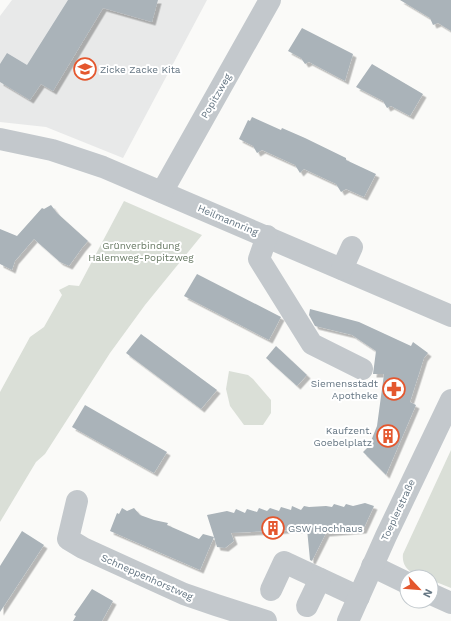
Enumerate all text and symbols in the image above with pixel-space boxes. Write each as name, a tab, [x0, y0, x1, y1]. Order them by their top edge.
school or university icon: Zicke Zacke Kita	[72, 56, 98, 82]
place label: Zicke Zacke Kita	[100, 64, 181, 75]
street label: Popitzweg	[199, 71, 234, 120]
street label: Heilmannring	[196, 202, 260, 238]
park label: Grünverbindung Halemweg-Popitzweg	[88, 240, 194, 263]
pharmacy icon: Siemensstadt Apotheke	[381, 376, 407, 402]
place label: Siemensstadt Apotheke	[311, 378, 379, 401]
building icon: Kaufzent. Goebelplatz	[375, 423, 401, 449]
place label: Kaufzent. Goebelplatz	[314, 425, 372, 448]
street label: Toeplerstraße	[379, 477, 417, 543]
building icon: GSW Hochhaus	[260, 515, 286, 541]
place label: GSW Hochhaus	[288, 523, 363, 534]
street label: Schneppenhorstweg	[99, 552, 195, 603]
north arrow	[399, 569, 439, 609]
text: N	[420, 587, 435, 600]

